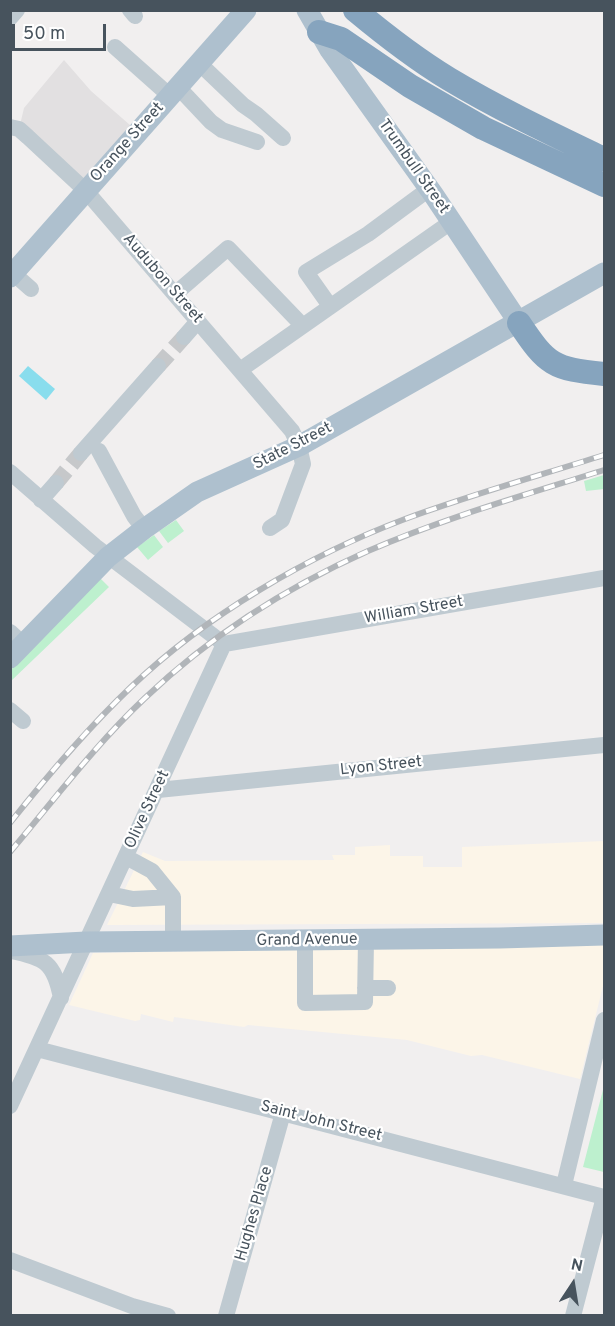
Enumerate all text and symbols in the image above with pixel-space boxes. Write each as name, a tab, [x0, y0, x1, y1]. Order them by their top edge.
scale bar	[15, 12, 110, 50]
text: 50 m	[23, 23, 65, 46]
street label: Orange Street	[87, 99, 169, 187]
street label: Trumbull Street	[373, 116, 453, 218]
street label: Audubon Street	[118, 230, 206, 328]
street label: State Street	[250, 419, 336, 475]
street label: William Street	[363, 593, 465, 629]
street label: Lyon Street	[339, 753, 423, 781]
street label: Olive Street	[121, 768, 175, 852]
street label: Grand Avenue	[256, 931, 358, 951]
street label: Saint John Street	[258, 1098, 384, 1146]
street label: Hughes Place	[232, 1164, 278, 1264]
north arrow	[543, 1254, 603, 1314]
text: N	[569, 1255, 584, 1277]

